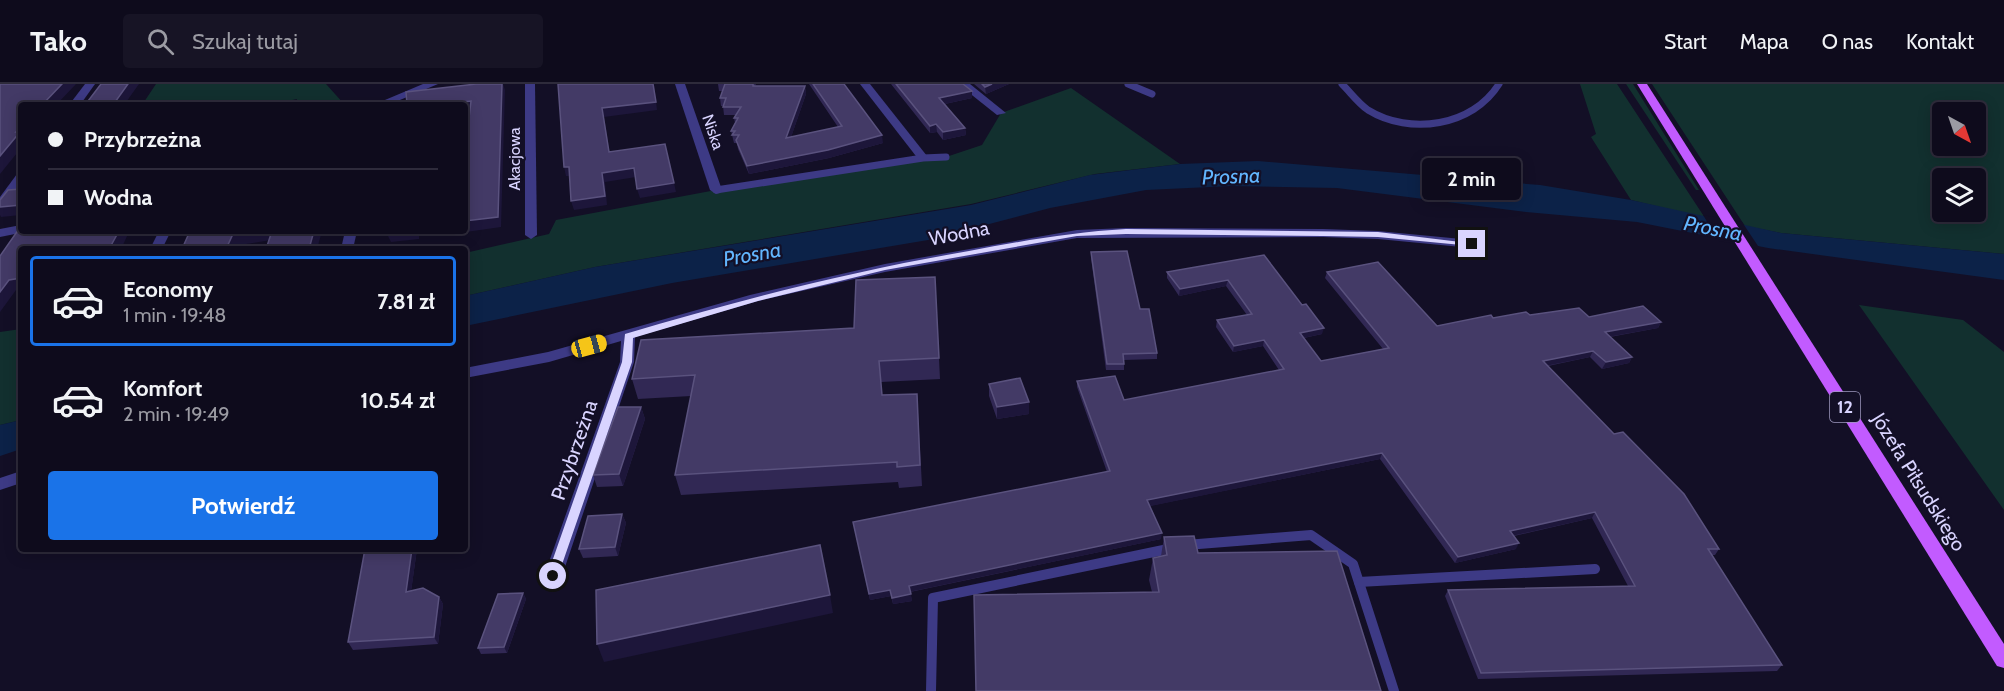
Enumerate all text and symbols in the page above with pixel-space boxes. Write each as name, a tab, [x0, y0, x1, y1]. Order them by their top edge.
search box	[123, 14, 543, 68]
text: Tako	[30, 24, 87, 58]
icon: search	[144, 25, 177, 58]
text: Szukaj tutaj	[192, 28, 298, 55]
text: Start	[1664, 29, 1707, 54]
text: Mapa	[1740, 29, 1789, 54]
text: O nas	[1822, 29, 1873, 54]
text: Kontakt	[1906, 29, 1974, 54]
north arrow	[1932, 102, 1986, 156]
map controls	[1932, 102, 1986, 222]
street label: Niska	[698, 112, 728, 152]
text: Przybrzeżna	[84, 126, 201, 153]
street label: Akacjowa	[505, 127, 524, 191]
callout: 2 min	[1422, 157, 1522, 199]
water label: Prosna	[1201, 162, 1261, 190]
text: 2 min	[1447, 167, 1496, 191]
button: layers	[1932, 168, 1986, 222]
text: Wodna	[84, 184, 153, 211]
water label: Prosna	[1682, 210, 1744, 246]
street label: Wodna	[927, 215, 992, 251]
route end	[1458, 230, 1485, 257]
water label: Prosna	[721, 237, 783, 271]
icon: car	[51, 274, 105, 328]
text: Economy	[123, 276, 213, 303]
text: 7.81 zł	[377, 288, 435, 315]
text: 1 min · 19:48	[123, 303, 226, 327]
car	[569, 333, 609, 359]
icon: car	[51, 373, 105, 427]
text: Komfort	[123, 375, 202, 402]
text: 10.54 zł	[360, 387, 435, 414]
road number: 12	[1830, 392, 1860, 422]
street label: Przybrzeżna	[546, 396, 602, 503]
text: 2 min · 19:49	[123, 402, 230, 426]
street label: Józefa Piłsudskiego	[1866, 408, 1971, 556]
button: Potwierdź	[48, 471, 438, 540]
route start	[539, 562, 566, 589]

